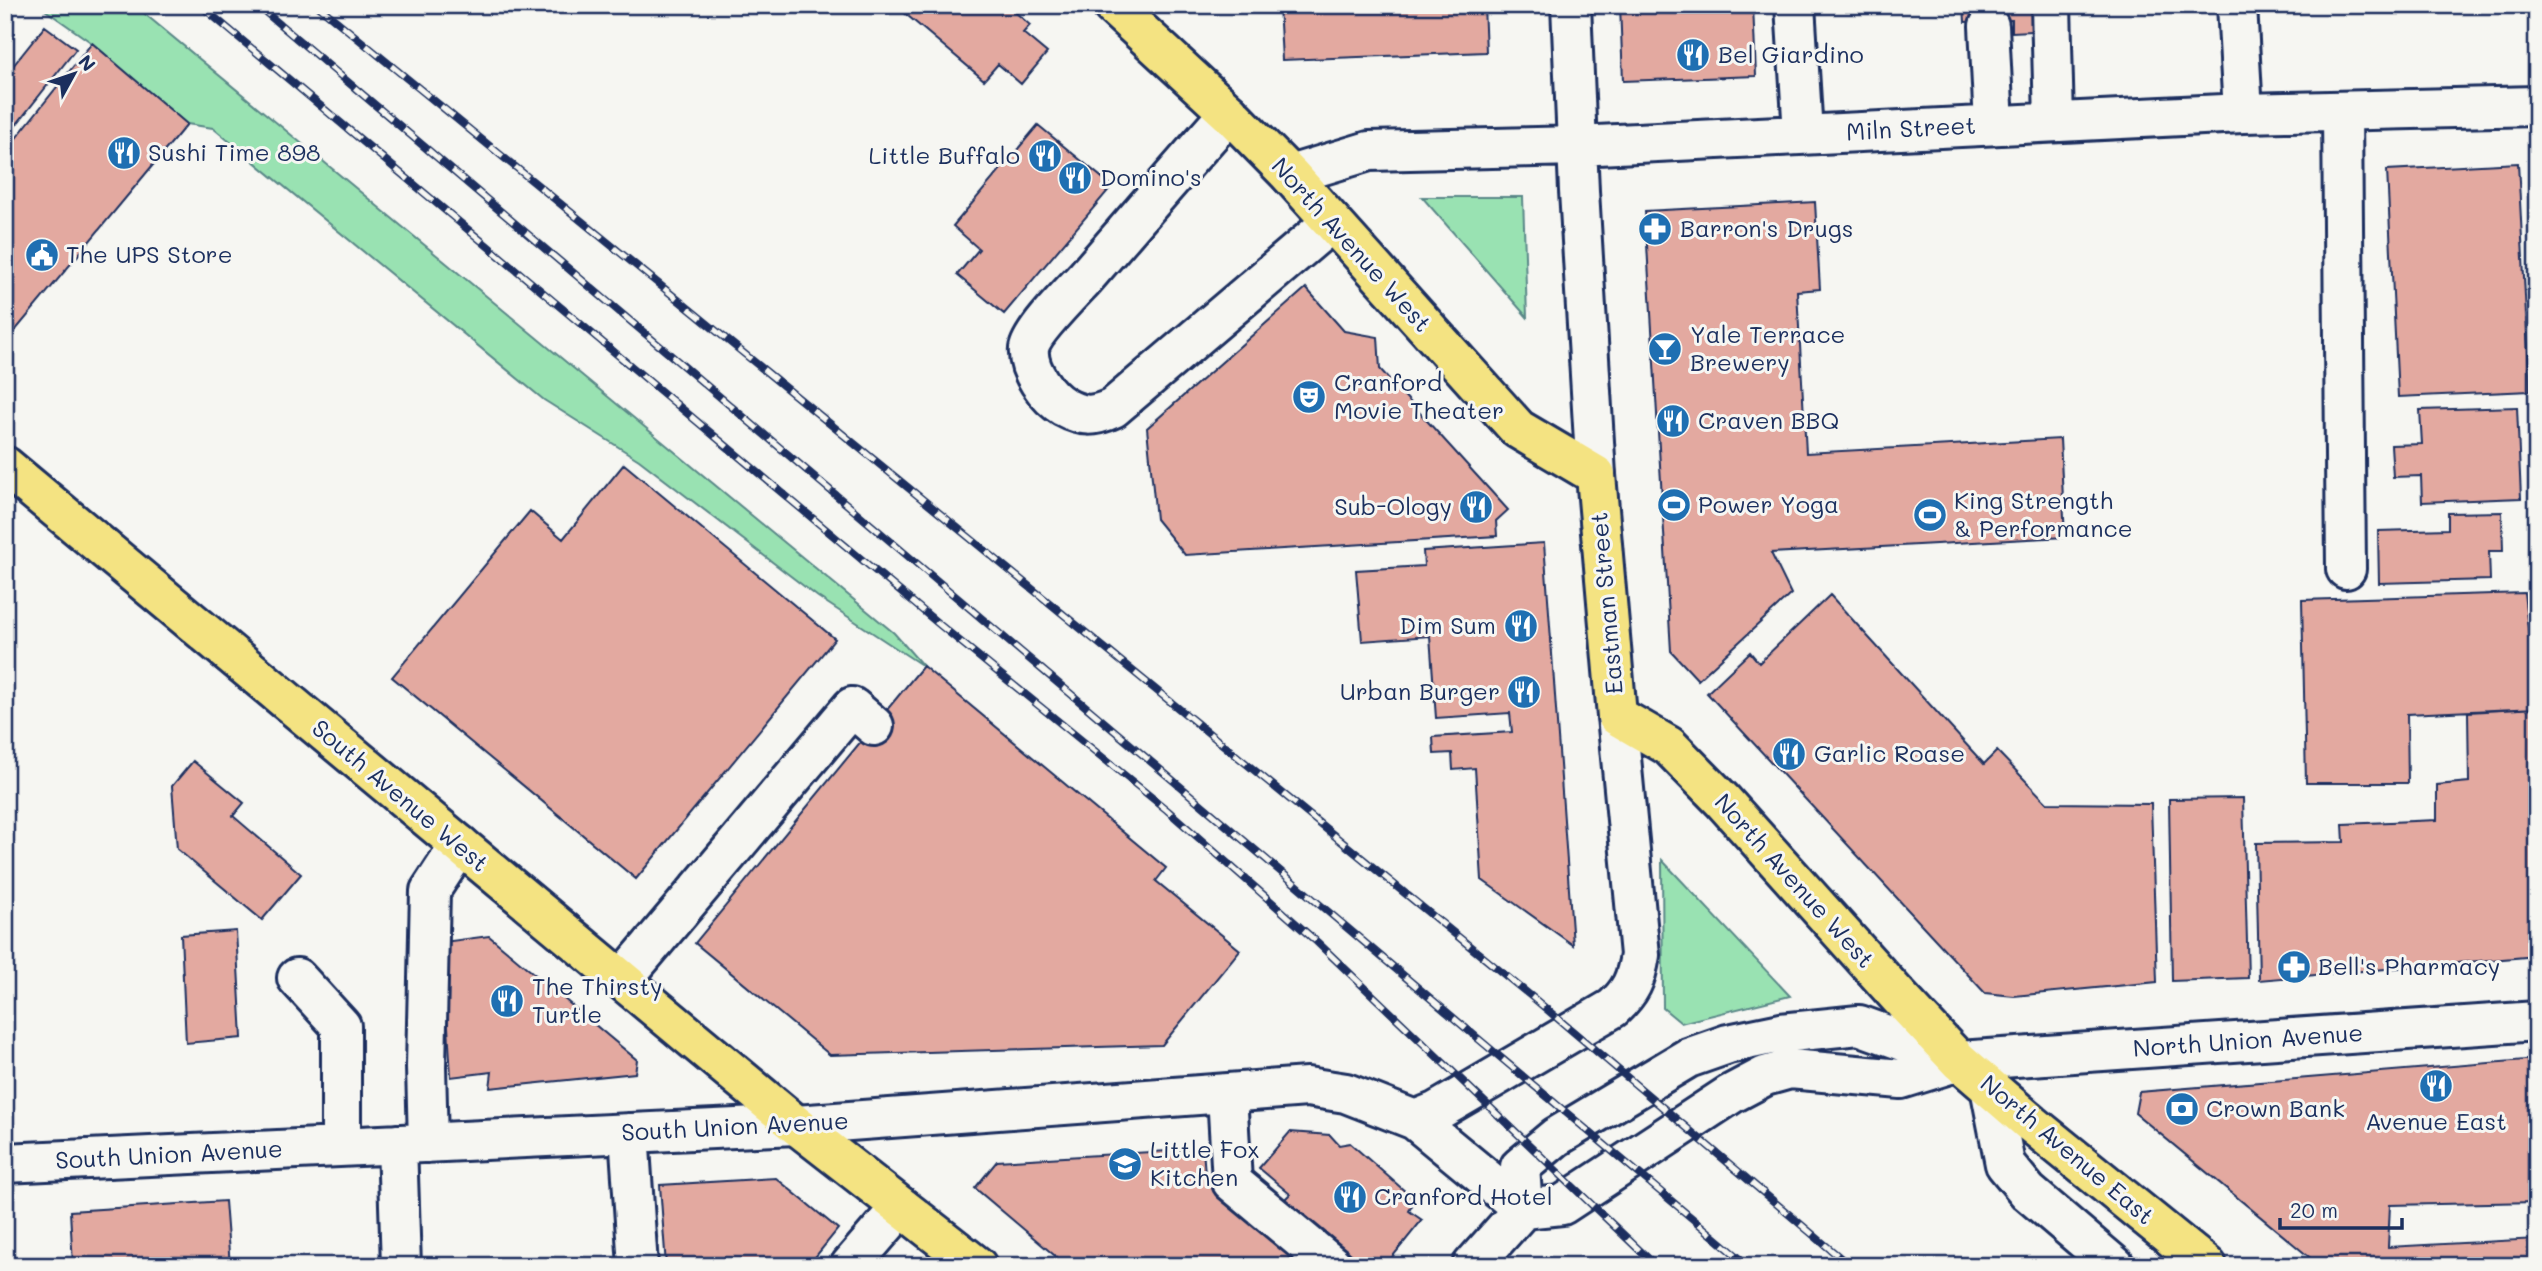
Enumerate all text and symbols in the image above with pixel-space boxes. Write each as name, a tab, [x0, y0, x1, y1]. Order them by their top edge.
restaurant icon: Bel Giardino	[1674, 36, 1712, 74]
north arrow	[38, 38, 108, 108]
place label: Bel Giardino	[1718, 38, 1864, 69]
text: N	[73, 49, 102, 76]
street label: Miln Street	[1845, 109, 1977, 146]
restaurant icon: Sushi Time 898	[105, 134, 143, 172]
place label: Sushi Time 898	[148, 136, 320, 167]
restaurant icon: Little Buffalo	[1026, 137, 1064, 175]
place label: Little Buffalo	[868, 139, 1020, 170]
street label: North Avenue West	[1265, 150, 1439, 338]
restaurant icon: Domino's	[1056, 159, 1094, 197]
place label: Domino's	[1100, 161, 1202, 192]
pharmacy icon: Barron's Drugs	[1636, 210, 1674, 248]
place label: Barron's Drugs	[1680, 212, 1853, 243]
public building icon: The UPS Store	[23, 236, 61, 274]
place label: The UPS Store	[66, 238, 233, 269]
place label: Yale Terrace Brewery	[1690, 318, 1845, 377]
bar icon: Yale Terrace Brewery	[1646, 330, 1684, 368]
place label: Cranford Movie Theater	[1334, 366, 1504, 425]
theatre icon: Cranford Movie Theater	[1290, 378, 1328, 416]
restaurant icon: Craven BBQ	[1654, 402, 1692, 440]
place label: Craven BBQ	[1698, 404, 1839, 435]
place label: King Strength & Performance	[1954, 484, 2133, 543]
sports icon: Power Yoga	[1655, 486, 1693, 524]
restaurant icon: Sub-Ology	[1457, 488, 1495, 526]
place label: Power Yoga	[1698, 488, 1839, 519]
place label: Sub-Ology	[1334, 490, 1452, 521]
sports icon: King Strength & Performance	[1911, 496, 1949, 534]
street label: Eastman Street	[1582, 511, 1629, 695]
restaurant icon: Dim Sum	[1502, 607, 1540, 645]
place label: Dim Sum	[1400, 609, 1496, 640]
restaurant icon: Urban Burger	[1505, 673, 1543, 711]
place label: Urban Burger	[1340, 675, 1500, 706]
street label: South Avenue West	[306, 712, 496, 878]
restaurant icon: Garlic Roase	[1770, 735, 1808, 773]
place label: Garlic Roase	[1814, 737, 1965, 768]
street label: North Avenue West	[1708, 786, 1882, 974]
pharmacy icon: Bell's Pharmacy	[2275, 948, 2313, 986]
place label: Bell's Pharmacy	[2318, 950, 2500, 981]
place label: The Thirsty Turtle	[532, 970, 663, 1029]
restaurant icon: The Thirsty Turtle	[488, 982, 526, 1020]
street label: North Union Avenue	[2132, 1016, 2364, 1063]
street label: North Avenue East	[1975, 1067, 2161, 1231]
restaurant icon: Avenue East	[2417, 1067, 2455, 1105]
bank icon: Crown Bank	[2163, 1090, 2201, 1128]
place label: Crown Bank	[2206, 1092, 2345, 1123]
street label: South Union Avenue	[620, 1104, 849, 1147]
place label: Avenue East	[2365, 1105, 2507, 1136]
street label: South Union Avenue	[54, 1132, 283, 1175]
place label: Little Fox Kitchen	[1150, 1133, 1260, 1192]
school or university icon: Little Fox Kitchen	[1106, 1145, 1144, 1183]
restaurant icon: Cranford Hotel	[1331, 1178, 1369, 1216]
place label: Cranford Hotel	[1374, 1180, 1553, 1211]
scale bar	[2280, 1187, 2402, 1231]
text: 20 m	[2290, 1196, 2338, 1223]

